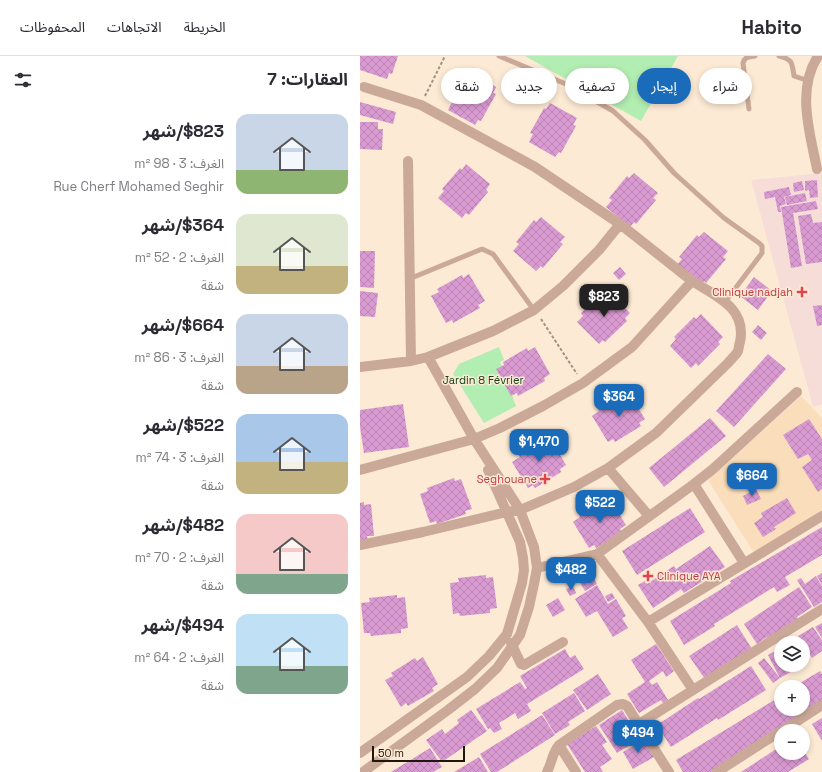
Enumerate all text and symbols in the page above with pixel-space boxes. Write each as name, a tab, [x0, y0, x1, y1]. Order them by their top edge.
text: Habito	[741, 15, 802, 40]
text: المحفوظات	[20, 18, 85, 36]
text: الاتجاهات	[107, 18, 162, 36]
text: الخريطة	[184, 18, 226, 36]
text: العقارات: 7	[267, 68, 348, 90]
chip: شقة	[441, 68, 493, 104]
chip: جديد	[501, 68, 557, 104]
chip: تصفية	[565, 68, 629, 104]
chip: إيجار	[637, 68, 691, 104]
chip: شراء	[699, 68, 752, 104]
icon: filters	[12, 69, 34, 91]
text: $823/شهر	[143, 120, 224, 142]
icon: home	[268, 130, 316, 178]
text: الغرف: 3 · 98 m²	[134, 155, 224, 172]
text: Rue Cherf Mohamed Seghir	[53, 178, 224, 195]
text: $364/شهر	[142, 214, 224, 236]
icon: home	[268, 230, 316, 278]
text: الغرف: 2 · 52 m²	[135, 249, 224, 266]
text: شقة	[201, 277, 224, 294]
pin: $823	[580, 284, 628, 318]
place label: Clinique nadjah	[712, 285, 793, 299]
marker: Clinique nadjah	[796, 286, 808, 298]
text: $823	[588, 288, 620, 305]
text: $664/شهر	[142, 314, 224, 336]
icon: home	[268, 330, 316, 378]
text: الغرف: 3 · 86 m²	[134, 349, 224, 366]
park label: Jardin 8 Février	[442, 373, 524, 387]
text: شقة	[201, 377, 224, 394]
pin: $364	[595, 384, 643, 418]
text: $364	[603, 388, 635, 405]
text: $522/شهر	[143, 414, 224, 436]
pin: $1,470	[506, 429, 572, 463]
icon: home	[268, 430, 316, 478]
text: $1,470	[519, 433, 559, 450]
text: الغرف: 3 · 74 m²	[136, 449, 224, 466]
pin: $664	[728, 463, 776, 497]
text: $664	[736, 467, 768, 484]
place label: Seghouane	[477, 472, 537, 486]
marker: Seghouane	[540, 474, 550, 484]
text: شقة	[201, 477, 224, 494]
pin: $522	[576, 490, 624, 524]
text: $522	[584, 494, 616, 511]
text: $482/شهر	[142, 514, 224, 536]
icon: home	[268, 530, 316, 578]
text: الغرف: 2 · 70 m²	[135, 549, 224, 566]
pin: $482	[547, 557, 595, 591]
text: $482	[555, 561, 587, 578]
place label: Clinique AYA	[657, 569, 721, 583]
marker: Clinique AYA	[642, 570, 654, 582]
text: شقة	[201, 577, 224, 594]
text: $494/شهر	[141, 614, 224, 636]
icon: home	[268, 630, 316, 678]
map controls	[774, 636, 810, 760]
button: layers	[774, 636, 810, 672]
text: الغرف: 2 · 64 m²	[134, 649, 224, 666]
text: شقة	[201, 677, 224, 694]
button: +	[774, 680, 810, 716]
pin: $494	[614, 720, 662, 754]
text: $494	[622, 724, 654, 741]
button: −	[774, 724, 810, 760]
scale bar	[372, 744, 465, 763]
text: 50 m	[378, 746, 404, 760]

